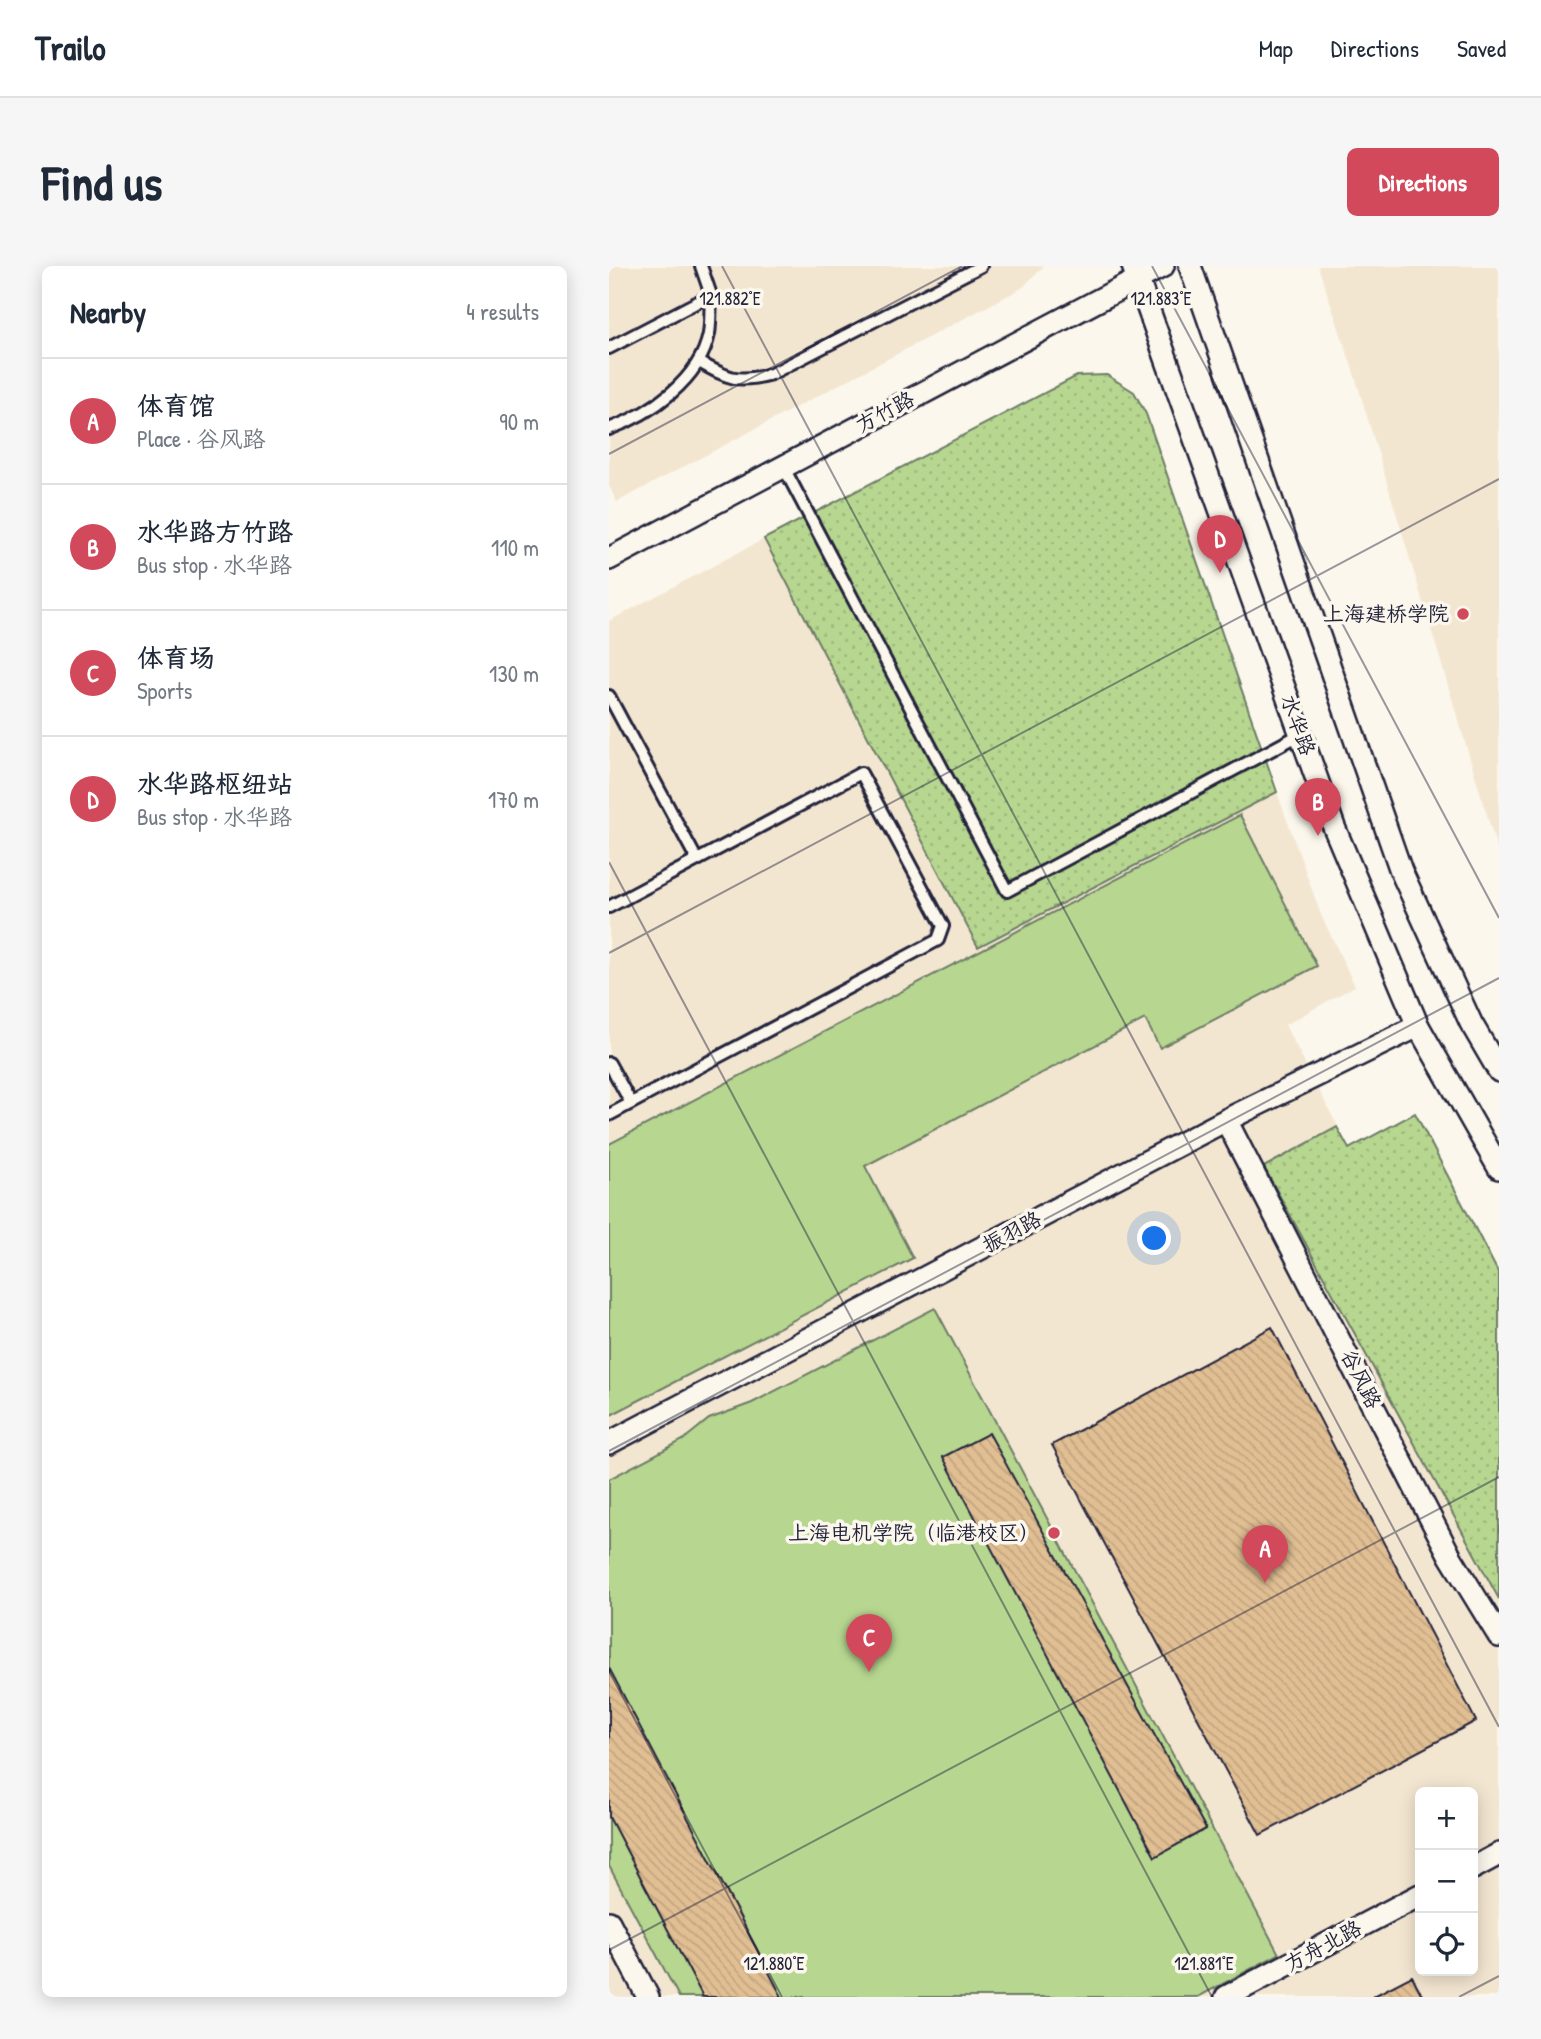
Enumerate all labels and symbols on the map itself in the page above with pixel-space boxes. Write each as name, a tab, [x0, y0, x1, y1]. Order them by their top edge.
text: 121.882°E	[699, 286, 761, 311]
text: 121.883°E	[1130, 286, 1192, 311]
street label: 方竹路	[850, 384, 919, 439]
pin: D	[1197, 515, 1243, 573]
place label: 上海建桥学院	[1323, 599, 1449, 628]
marker: 上海建桥学院	[1455, 606, 1471, 622]
street label: 水华路	[1274, 690, 1323, 759]
pin: B	[1295, 778, 1341, 836]
street label: 振羽路	[977, 1204, 1046, 1259]
your location	[1137, 1221, 1171, 1255]
street label: 谷风路	[1334, 1344, 1389, 1413]
place label: 上海电机学院（临港校区）	[788, 1518, 1040, 1547]
marker: 上海电机学院（临港校区）	[1046, 1525, 1062, 1541]
pin: A	[1242, 1525, 1288, 1583]
pin: C	[846, 1614, 892, 1672]
street label: 方舟北路	[1279, 1913, 1367, 1978]
text: 121.880°E	[743, 1951, 805, 1976]
text: 121.881°E	[1174, 1951, 1234, 1976]

